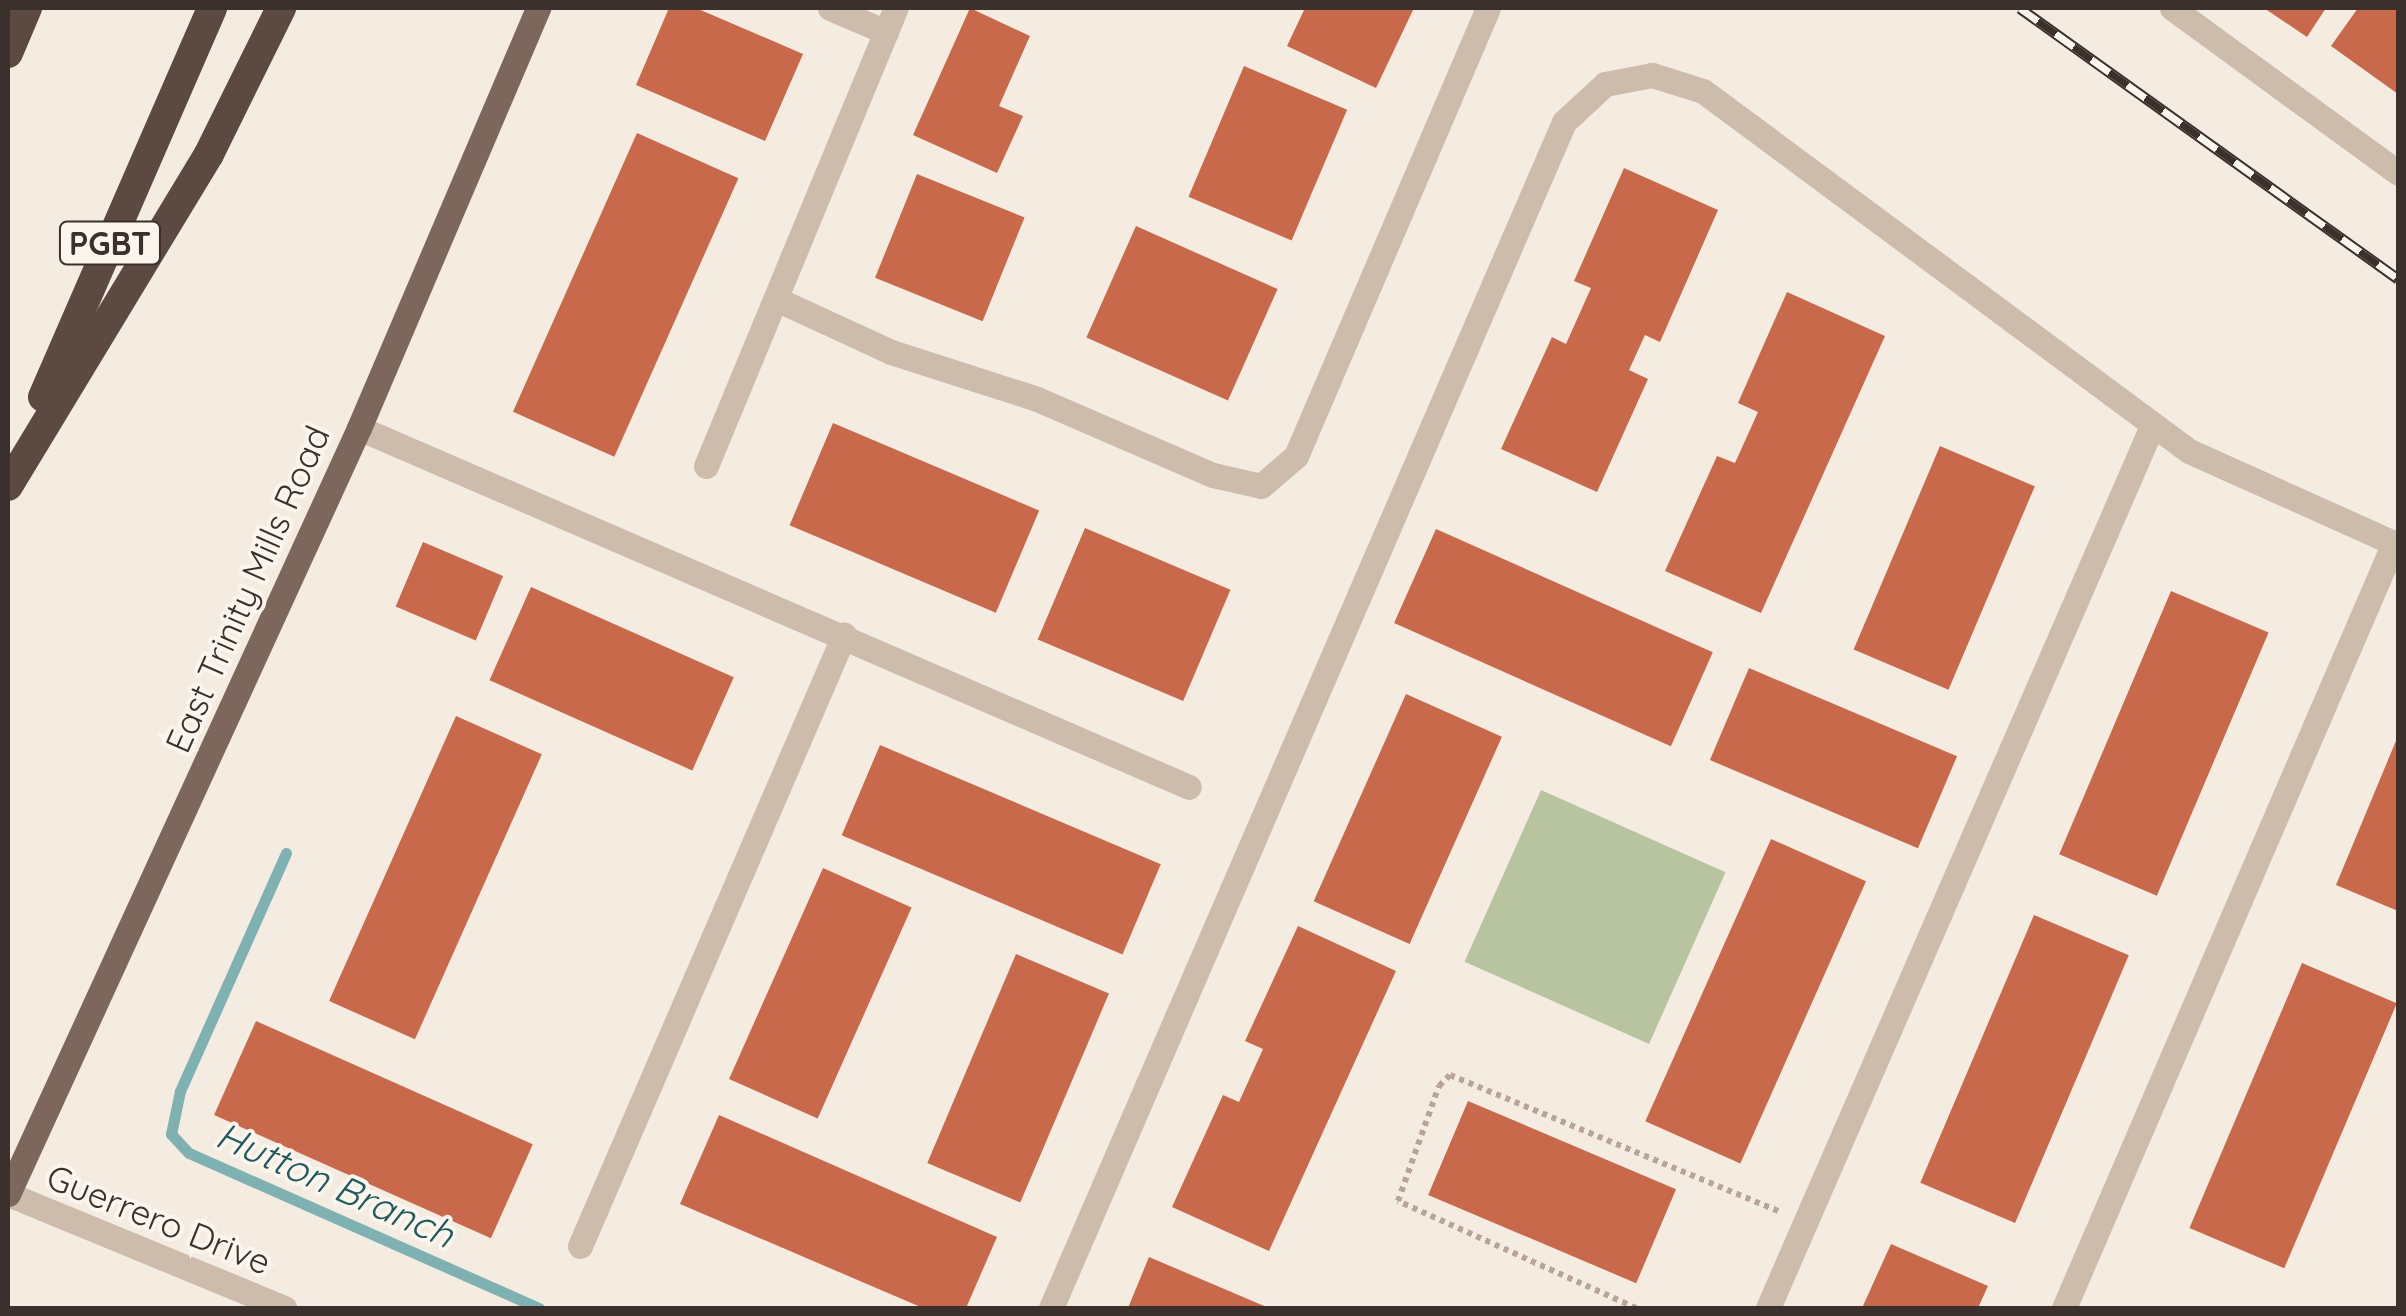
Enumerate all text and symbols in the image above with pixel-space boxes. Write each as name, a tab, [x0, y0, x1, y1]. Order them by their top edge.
road number: PGBT	[58, 216, 162, 270]
street label: East Trinity Mills Road	[156, 419, 338, 759]
water label: Hutton Branch	[209, 1112, 461, 1258]
street label: Guerrero Drive	[41, 1155, 277, 1283]

